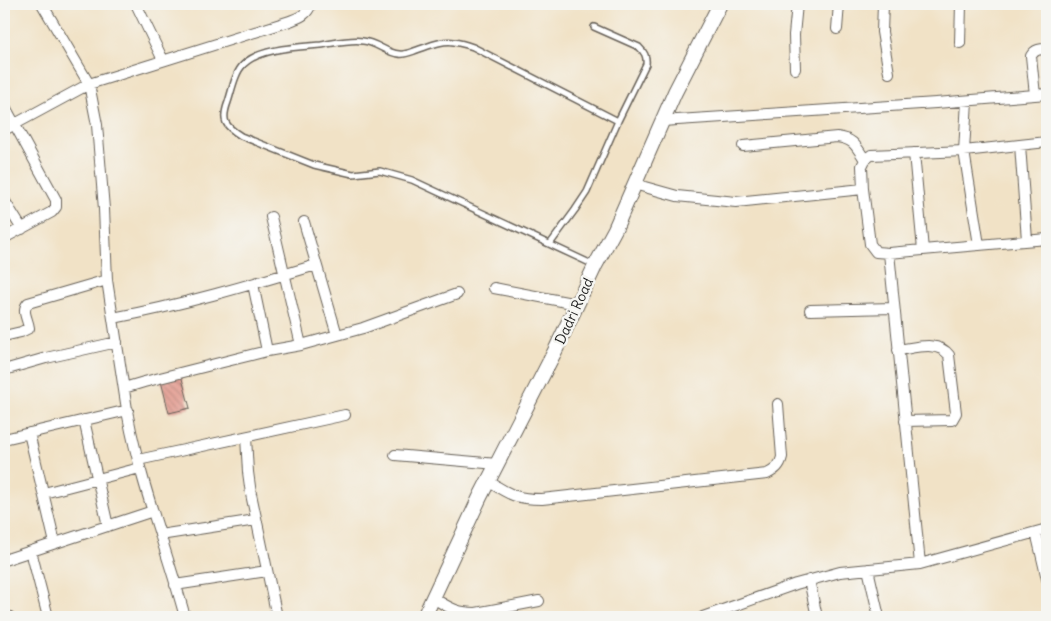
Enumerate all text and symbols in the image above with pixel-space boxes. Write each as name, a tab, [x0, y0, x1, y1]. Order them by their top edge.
street label: Dadri Road	[551, 275, 597, 347]

